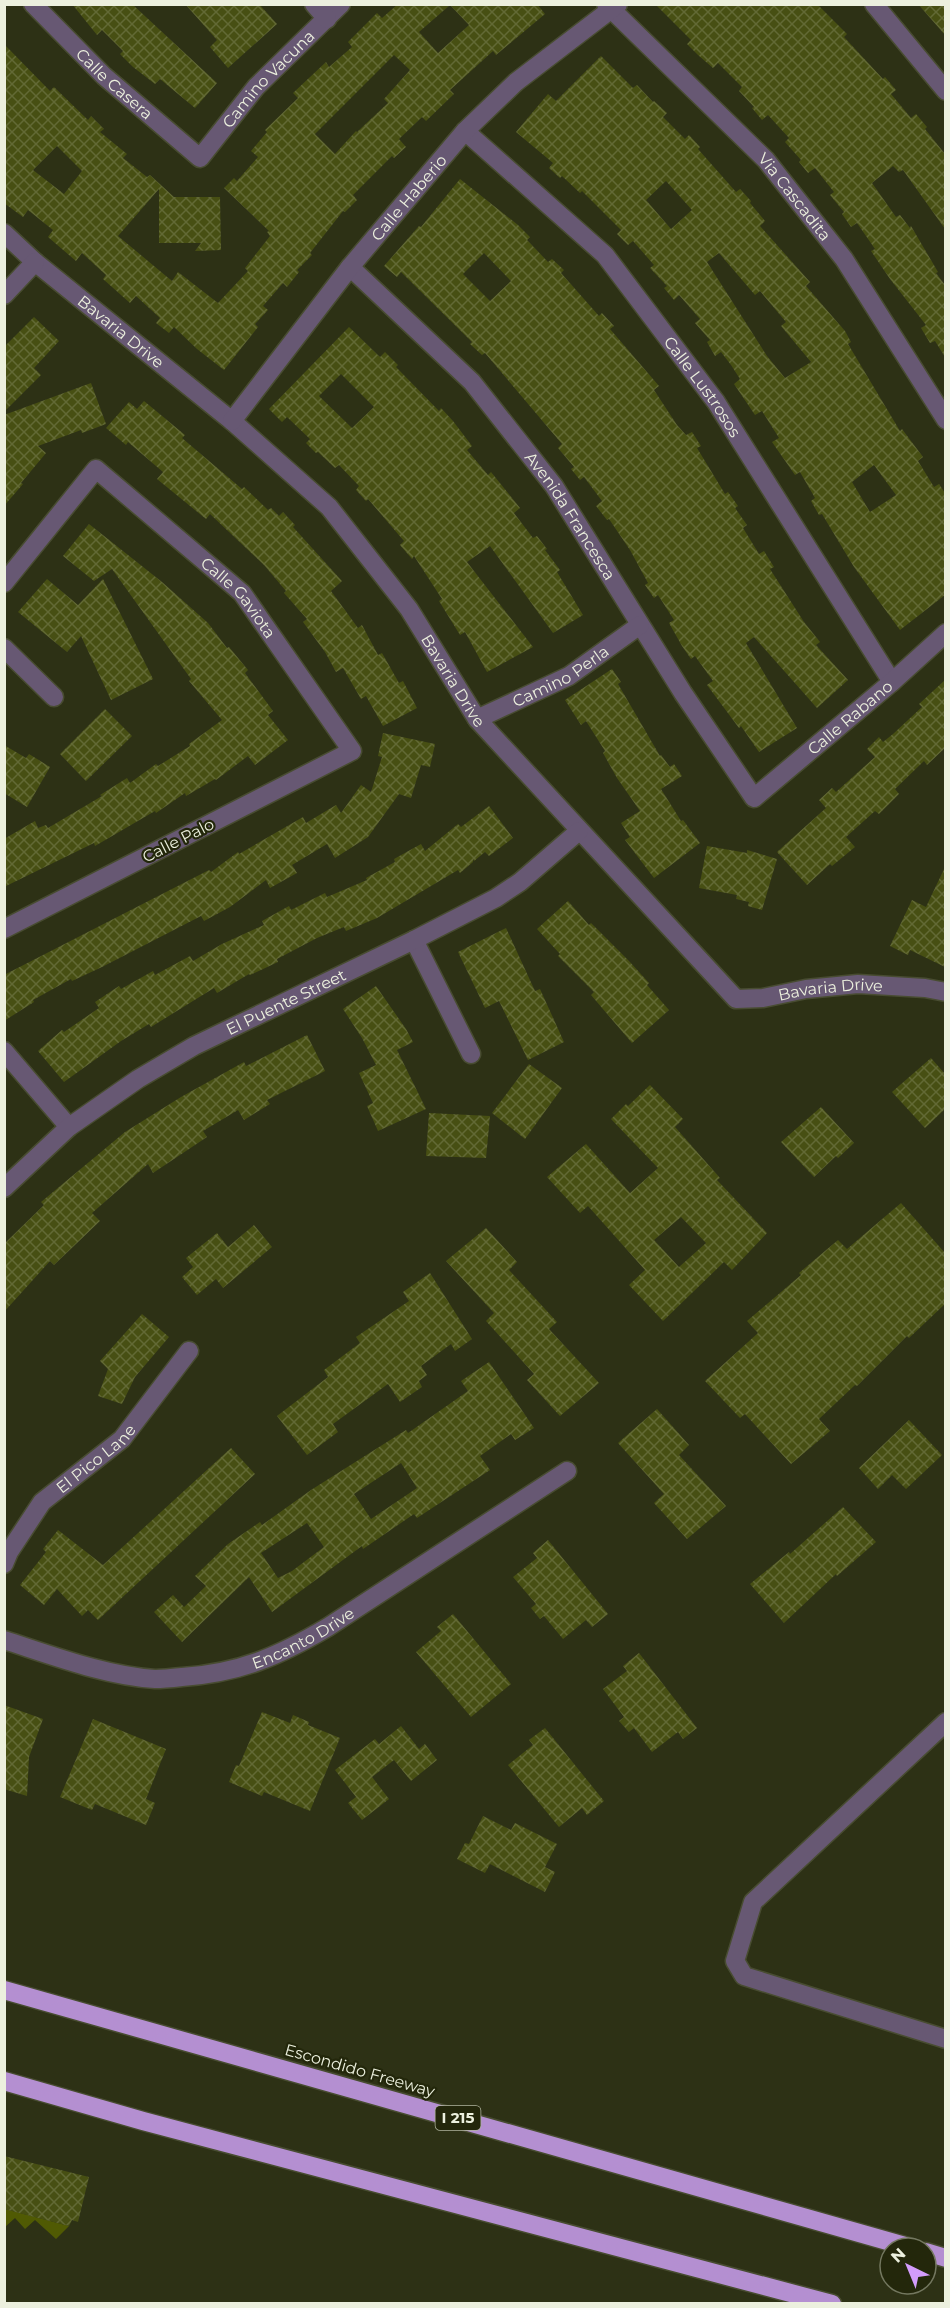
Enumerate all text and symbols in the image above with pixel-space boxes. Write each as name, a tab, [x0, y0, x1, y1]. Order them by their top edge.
street label: Camino Vacuna	[218, 26, 319, 132]
street label: Calle Casera	[72, 44, 156, 123]
street label: Via Cascadita	[754, 149, 835, 245]
street label: Calle Haberio	[367, 151, 451, 245]
street label: Bavaria Drive	[74, 291, 168, 372]
street label: Calle Lustrosos	[660, 333, 745, 441]
street label: Avenida Francesca	[521, 448, 619, 584]
street label: Calle Gaviota	[197, 553, 280, 642]
street label: Bavaria Drive	[417, 631, 489, 731]
street label: Camino Perla	[509, 642, 613, 711]
street label: Calle Rabano	[804, 677, 897, 759]
street label: Calle Palo	[139, 814, 217, 867]
street label: El Puente Street	[223, 965, 349, 1039]
street label: Bavaria Drive	[776, 975, 883, 1005]
street label: El Pico Lane	[52, 1421, 140, 1497]
street label: Encanto Drive	[249, 1604, 358, 1673]
street label: Escondido Freeway	[283, 2040, 437, 2101]
road number: I 215	[436, 2106, 480, 2130]
north arrow	[878, 2236, 938, 2296]
text: N	[887, 2244, 909, 2267]

